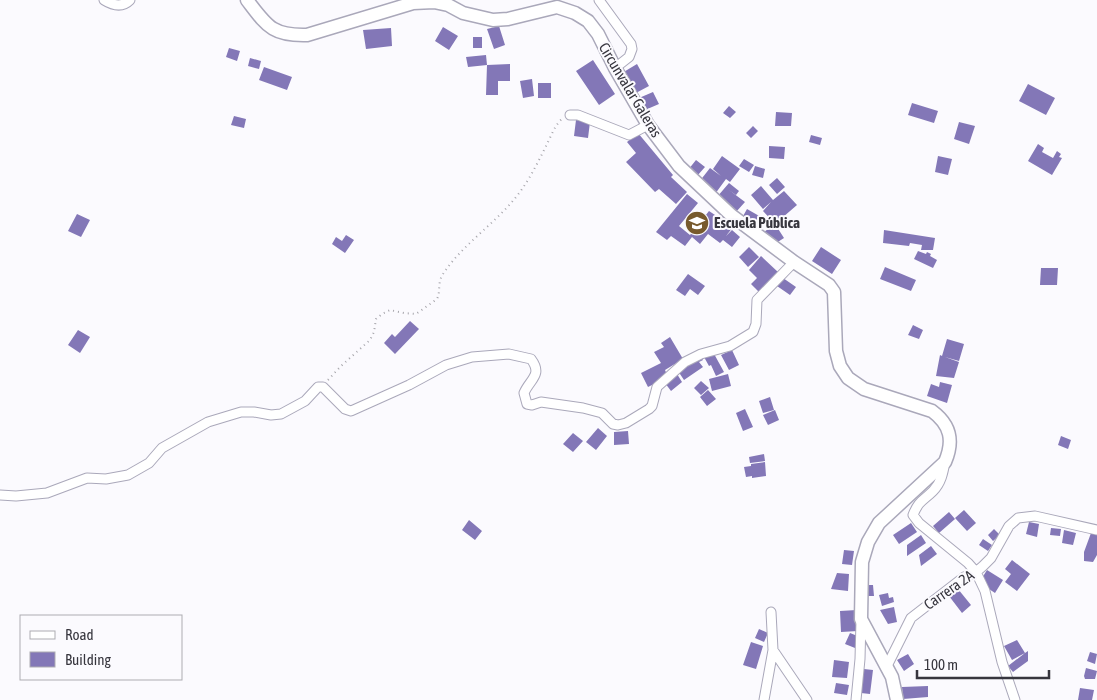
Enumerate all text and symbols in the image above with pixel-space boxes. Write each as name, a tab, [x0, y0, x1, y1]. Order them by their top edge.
street label: Circunvalar Galeras	[596, 39, 665, 140]
school or university icon: Escuela Pública	[684, 210, 710, 236]
place label: Escuela Pública	[714, 214, 800, 231]
street label: Carrera 2A	[921, 566, 977, 613]
legend	[20, 615, 182, 680]
text: Road	[65, 626, 94, 643]
scale bar	[917, 648, 1050, 680]
text: Building	[65, 651, 111, 668]
text: 100 m	[924, 656, 958, 673]

